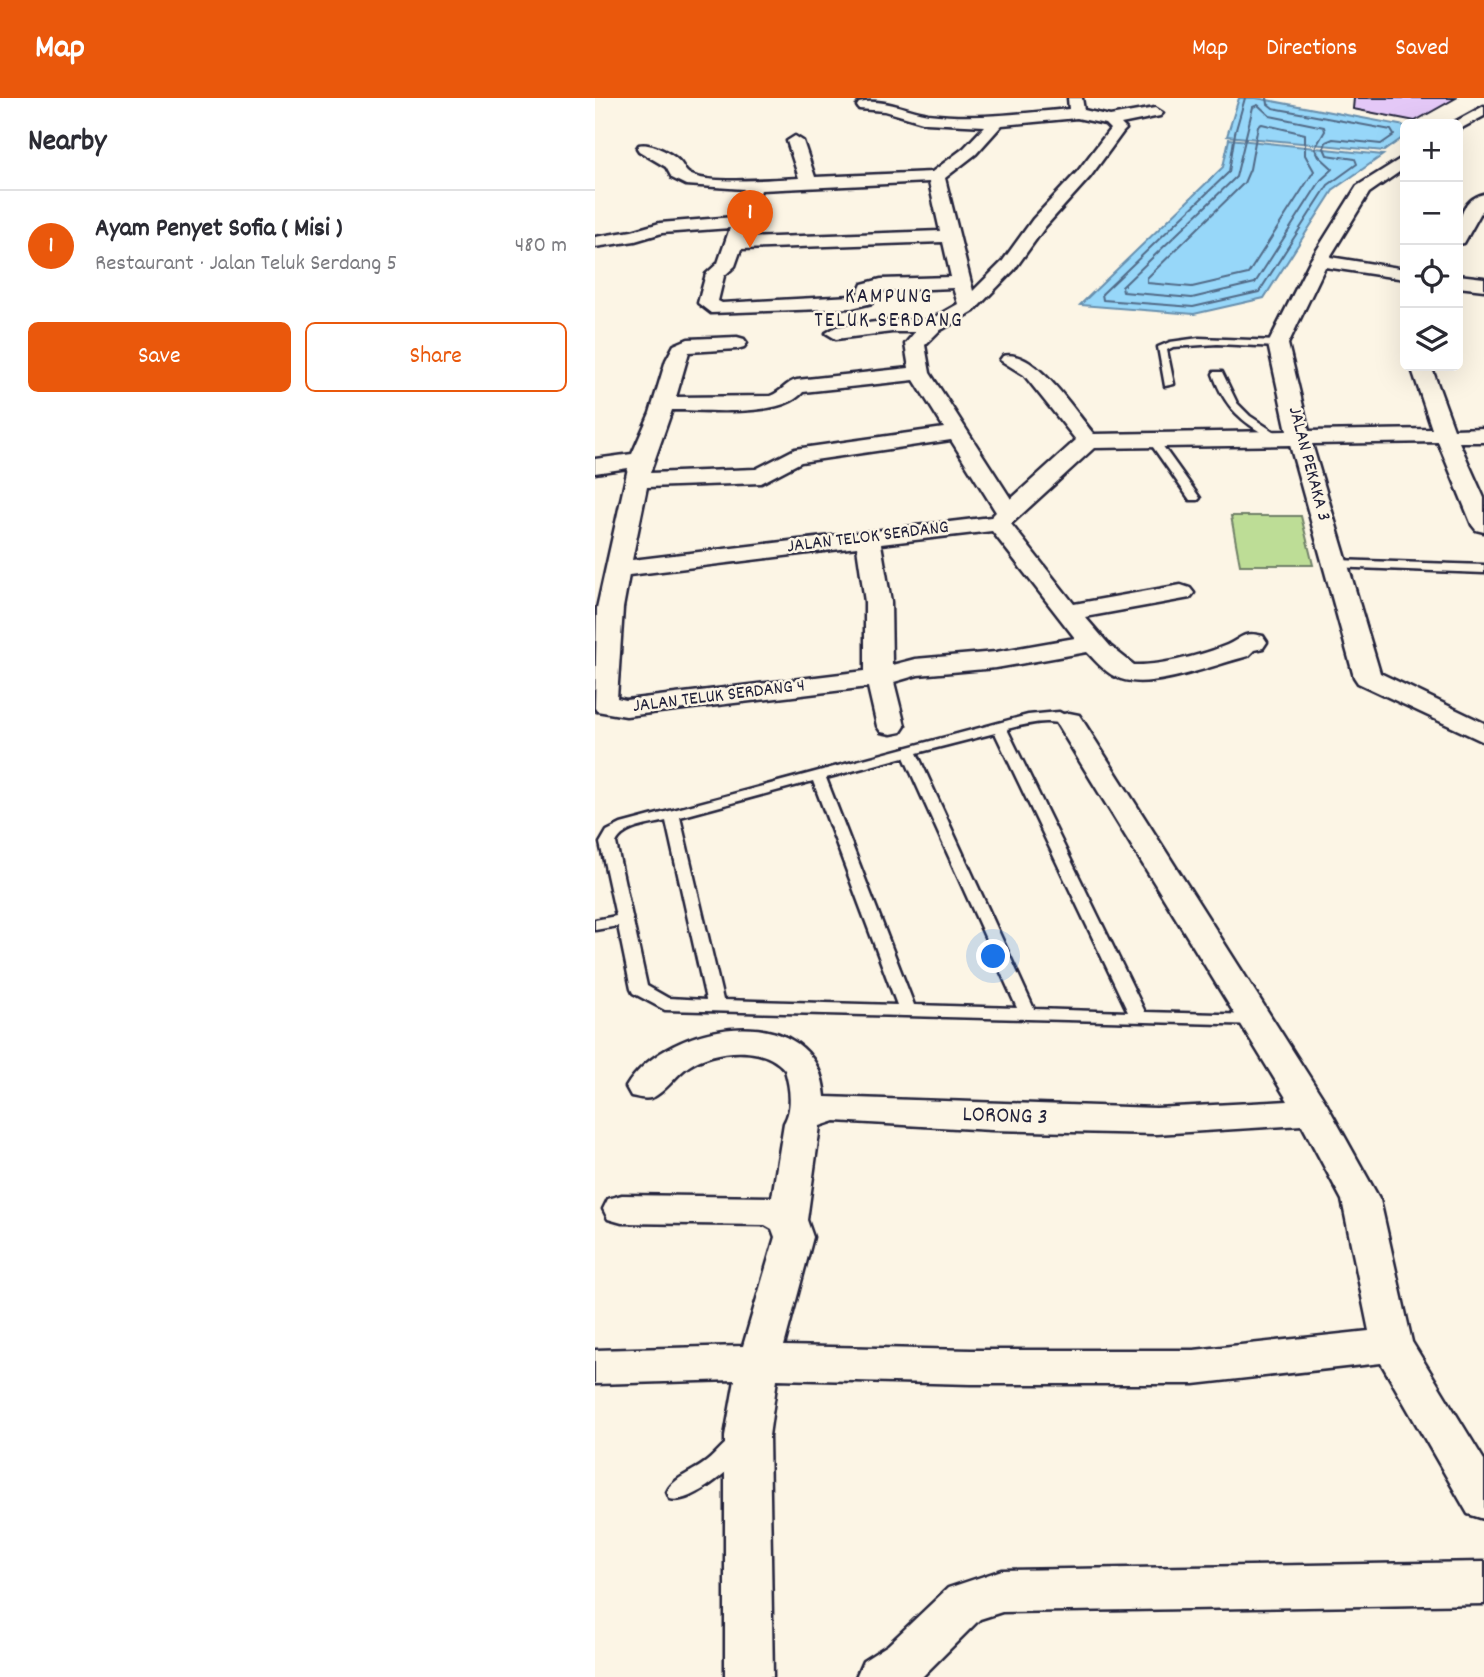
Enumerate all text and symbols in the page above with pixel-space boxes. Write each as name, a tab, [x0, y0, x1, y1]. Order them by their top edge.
text: Map	[35, 26, 85, 73]
text: Map	[1192, 32, 1228, 66]
text: Directions	[1266, 32, 1357, 66]
text: Saved	[1395, 32, 1449, 66]
map controls	[1400, 119, 1463, 371]
button: +	[1400, 119, 1463, 182]
text: Nearby	[28, 122, 106, 165]
button: −	[1400, 182, 1463, 245]
pin: 1	[727, 190, 773, 248]
text: Ayam Penyet Sofia ( Misi )	[95, 211, 342, 248]
text: 1	[48, 230, 54, 263]
text: 480 m	[515, 230, 567, 263]
button: locate	[1400, 245, 1463, 308]
text: Restaurant · Jalan Teluk Serdang 5	[95, 248, 397, 281]
district label: KAMPUNG TELUK SERDANG	[814, 283, 964, 337]
button: layers	[1400, 308, 1463, 371]
button: Save	[28, 322, 291, 392]
button: Share	[305, 322, 567, 392]
street label: JALAN PEKAKA 3	[1280, 404, 1336, 524]
street label: JALAN TELOK SERDANG	[786, 515, 950, 561]
street label: JALAN TELUK SERDANG 4	[631, 673, 807, 721]
your location	[976, 939, 1010, 973]
street label: LORONG 3	[962, 1099, 1048, 1135]

